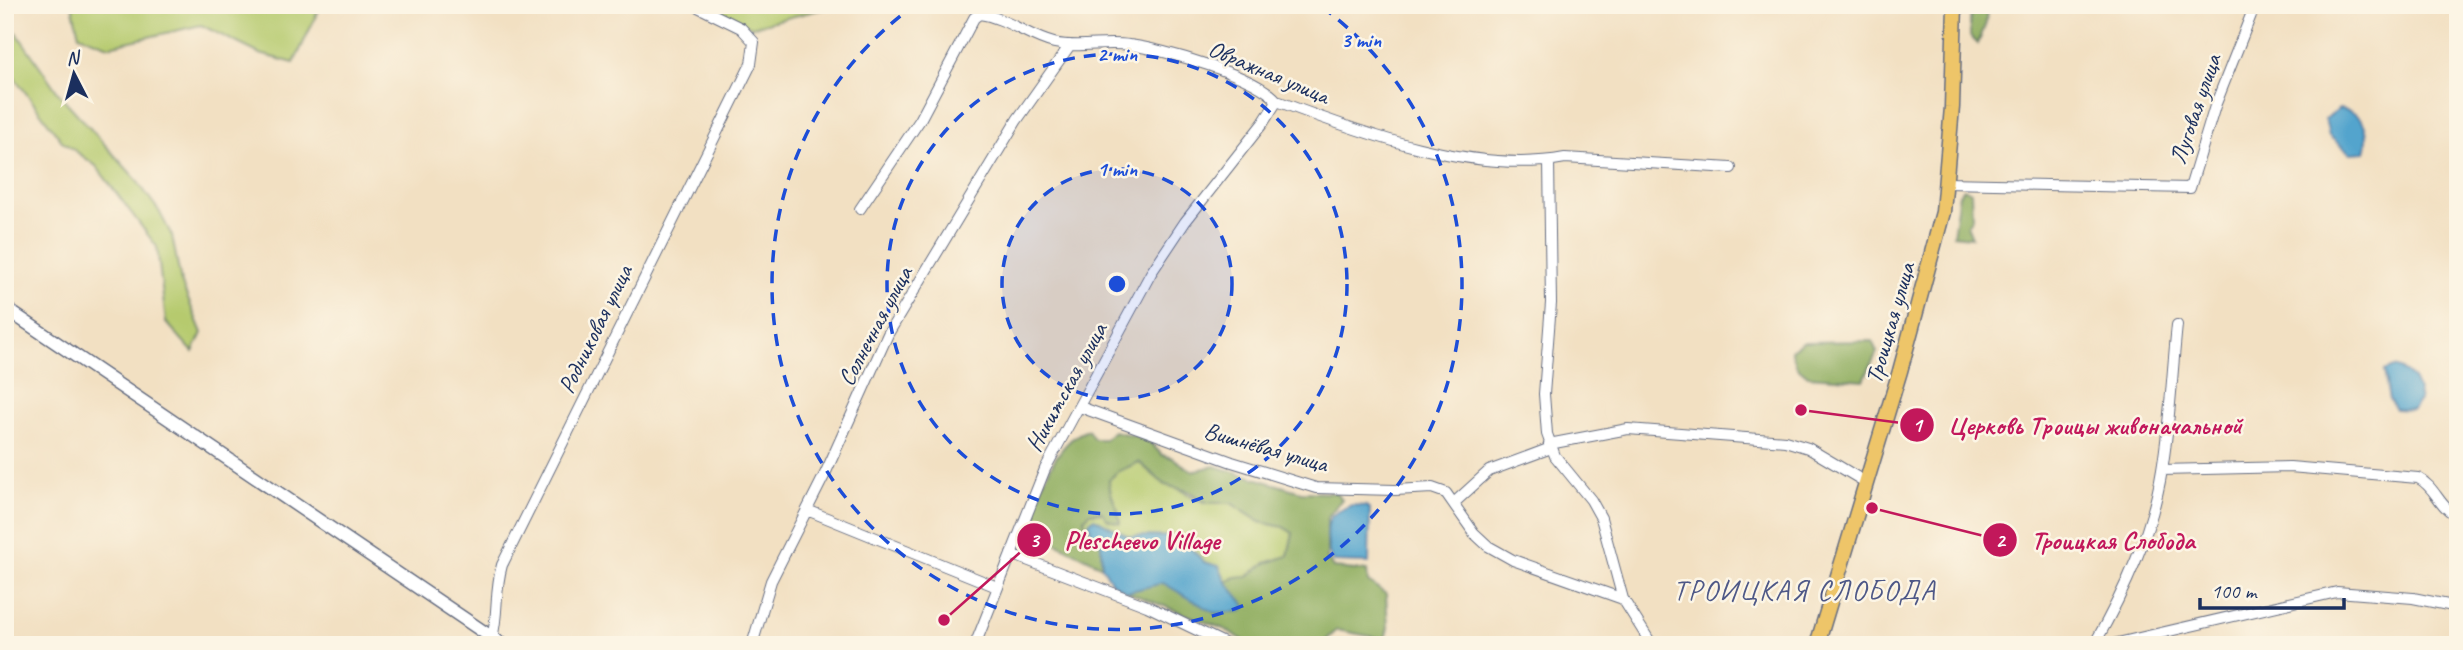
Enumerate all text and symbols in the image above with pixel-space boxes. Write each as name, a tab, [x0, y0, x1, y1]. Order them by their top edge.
text: 3 min	[1341, 27, 1381, 53]
street label: Овражная улица	[1204, 33, 1336, 112]
north arrow	[38, 38, 108, 108]
text: 2 min	[1097, 41, 1137, 67]
text: N	[65, 45, 83, 71]
street label: Луговая улица	[2162, 49, 2228, 168]
text: 1 min	[1097, 156, 1137, 182]
street label: Троицкая улица	[1858, 258, 1922, 387]
street label: Родниковая улица	[551, 259, 640, 398]
street label: Солнечная улица	[831, 260, 920, 391]
centre of rings	[1105, 272, 1129, 296]
street label: Никитская улица	[1018, 316, 1114, 457]
callout: Церковь Троицы живоначальной	[1900, 401, 2255, 448]
text: Церковь Троицы живоначальной	[1948, 409, 2244, 442]
text: 1	[1912, 412, 1924, 438]
street label: Вишнёвая улица	[1201, 415, 1333, 479]
callout: Plescheevo Village	[1016, 516, 1234, 563]
callout: Троицкая Слобода	[1983, 516, 2208, 563]
text: Plescheevo Village	[1065, 524, 1222, 557]
text: Троицкая Слобода	[2031, 524, 2197, 557]
text: 3	[1029, 527, 1041, 553]
text: 2	[1995, 527, 2007, 553]
scale bar	[2200, 566, 2344, 610]
district label: ТРОИЦКАЯ СЛОБОДА	[1673, 573, 1937, 608]
text: 100 m	[2211, 578, 2258, 604]

